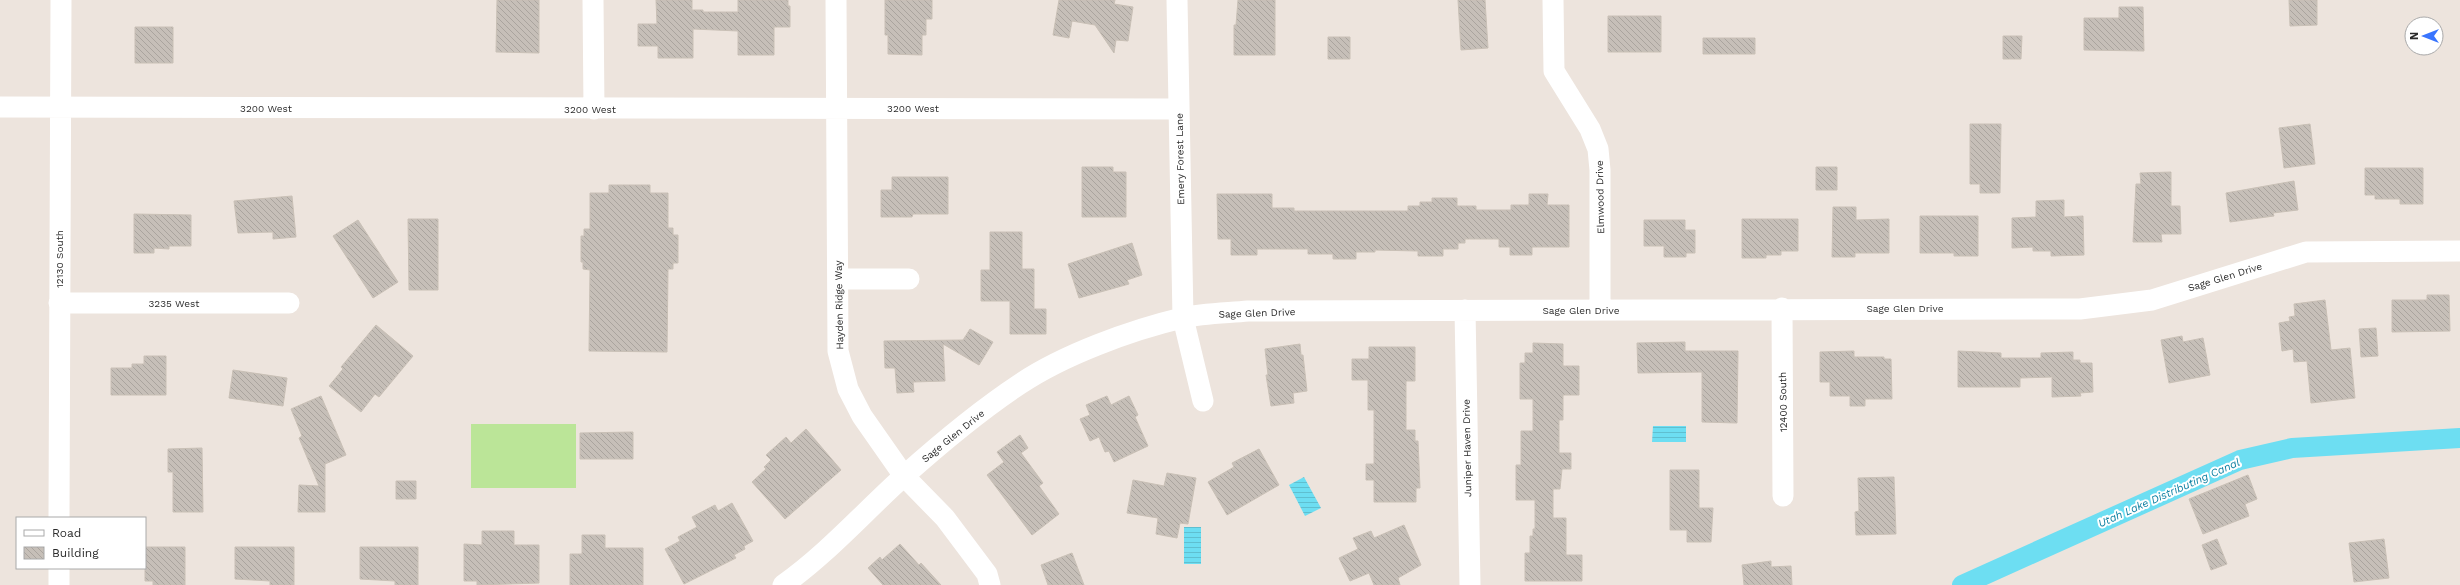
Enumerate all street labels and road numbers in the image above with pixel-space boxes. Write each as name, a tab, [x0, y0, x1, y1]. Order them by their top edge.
street label: 3200 West	[240, 103, 293, 114]
street label: 3200 West	[887, 103, 940, 114]
street label: 3200 West	[564, 104, 617, 115]
street label: Emery Forest Lane	[1174, 113, 1186, 205]
street label: Elmwood Drive	[1594, 160, 1606, 234]
street label: 12130 South	[54, 230, 65, 288]
street label: Hayden Ridge Way	[833, 260, 845, 350]
street label: Sage Glen Drive	[2187, 260, 2264, 294]
street label: 3235 West	[149, 298, 200, 309]
street label: Sage Glen Drive	[1866, 303, 1944, 314]
street label: Sage Glen Drive	[1542, 305, 1620, 316]
street label: Sage Glen Drive	[1218, 306, 1296, 320]
street label: 12400 South	[1777, 372, 1789, 432]
street label: Juniper Haven Drive	[1461, 399, 1473, 497]
street label: Sage Glen Drive	[920, 407, 987, 465]

